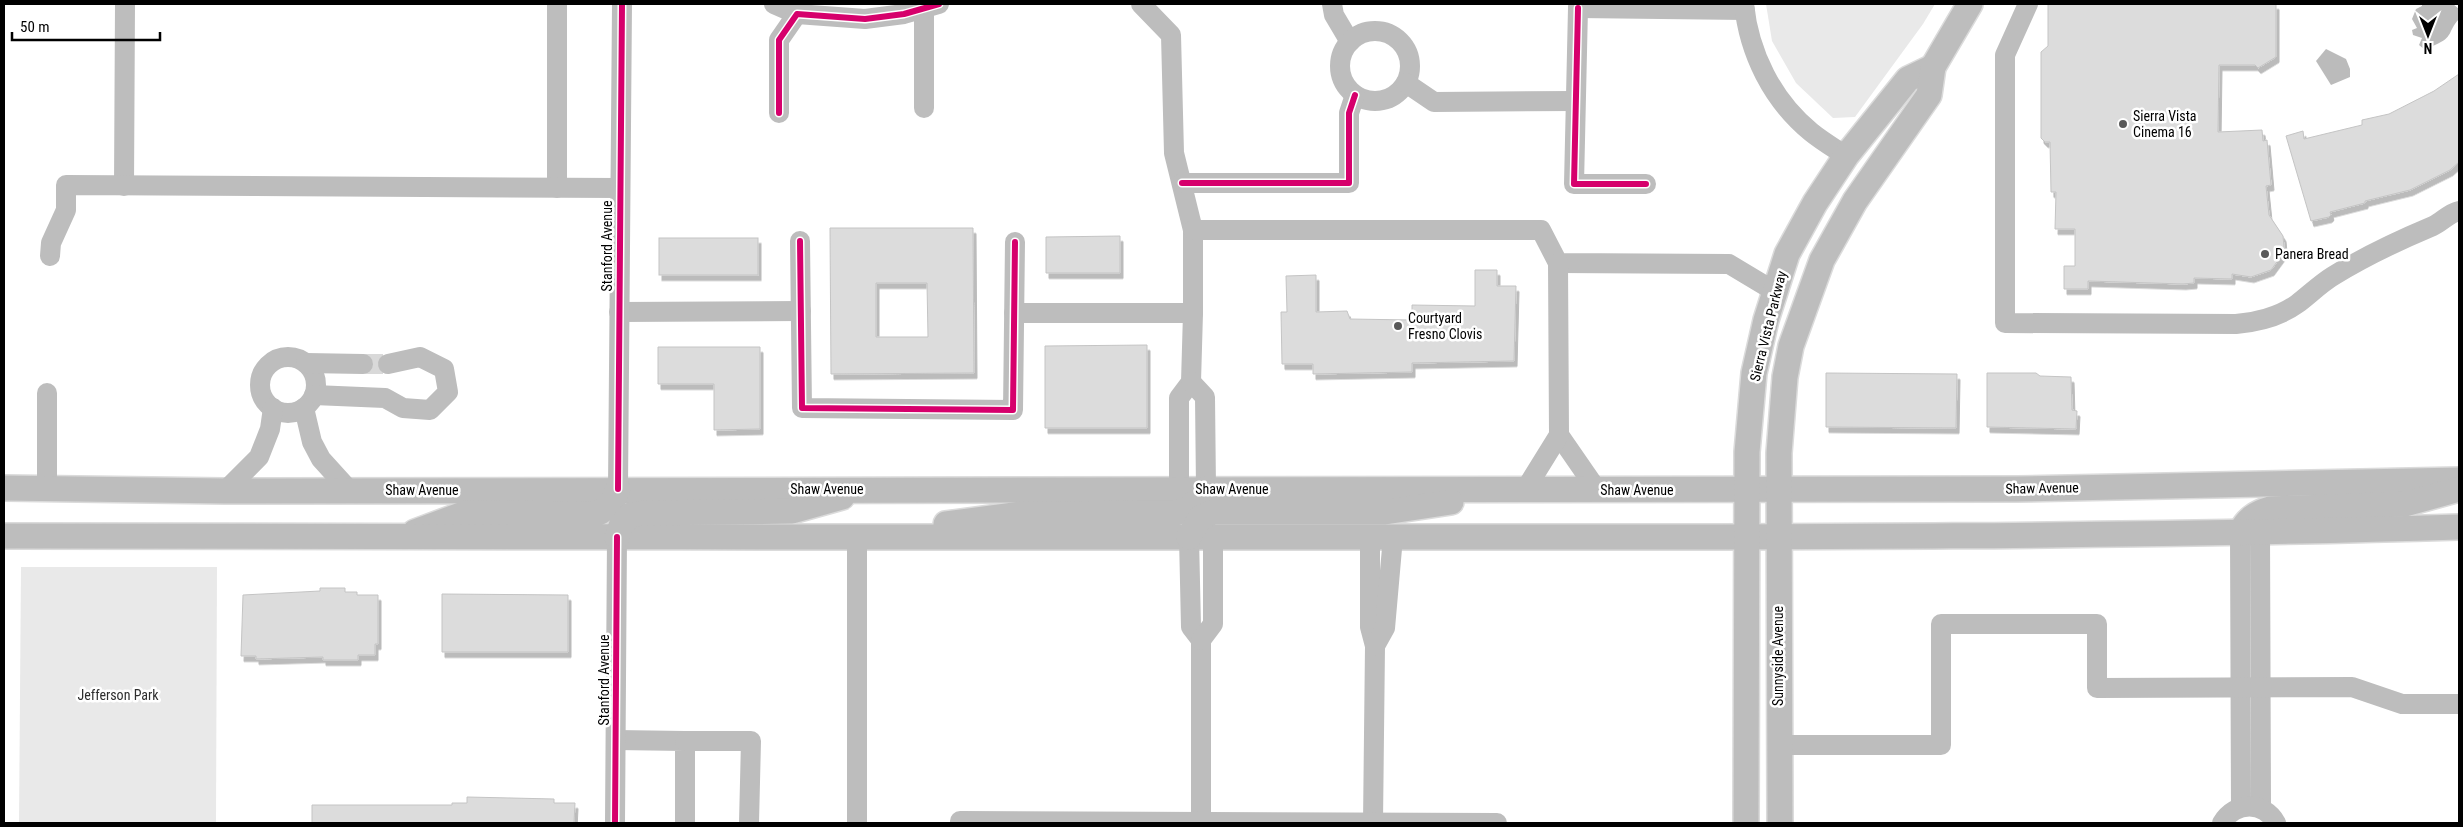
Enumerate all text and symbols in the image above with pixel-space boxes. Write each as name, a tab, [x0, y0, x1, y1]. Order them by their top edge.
scale bar	[12, 10, 160, 42]
north arrow	[2403, 10, 2453, 60]
text: 50 m	[20, 18, 50, 36]
text: N	[2424, 40, 2432, 56]
place label: Sierra Vista Cinema 16	[2133, 108, 2197, 140]
marker: Sierra Vista Cinema 16	[2117, 118, 2129, 130]
street label: Stanford Avenue	[599, 200, 615, 291]
place label: Panera Bread	[2275, 246, 2349, 262]
marker: Panera Bread	[2259, 248, 2271, 260]
street label: Sierra Vista Parkway	[1747, 269, 1789, 383]
place label: Courtyard Fresno Clovis	[1408, 310, 1482, 342]
marker: Courtyard Fresno Clovis	[1392, 320, 1404, 332]
street label: Shaw Avenue	[2005, 479, 2079, 497]
street label: Shaw Avenue	[790, 481, 864, 497]
street label: Shaw Avenue	[1195, 481, 1269, 497]
street label: Shaw Avenue	[385, 482, 459, 498]
street label: Shaw Avenue	[1600, 482, 1674, 498]
street label: Sunnyside Avenue	[1770, 606, 1786, 706]
street label: Stanford Avenue	[596, 634, 612, 725]
park label: Jefferson Park	[77, 687, 159, 703]

